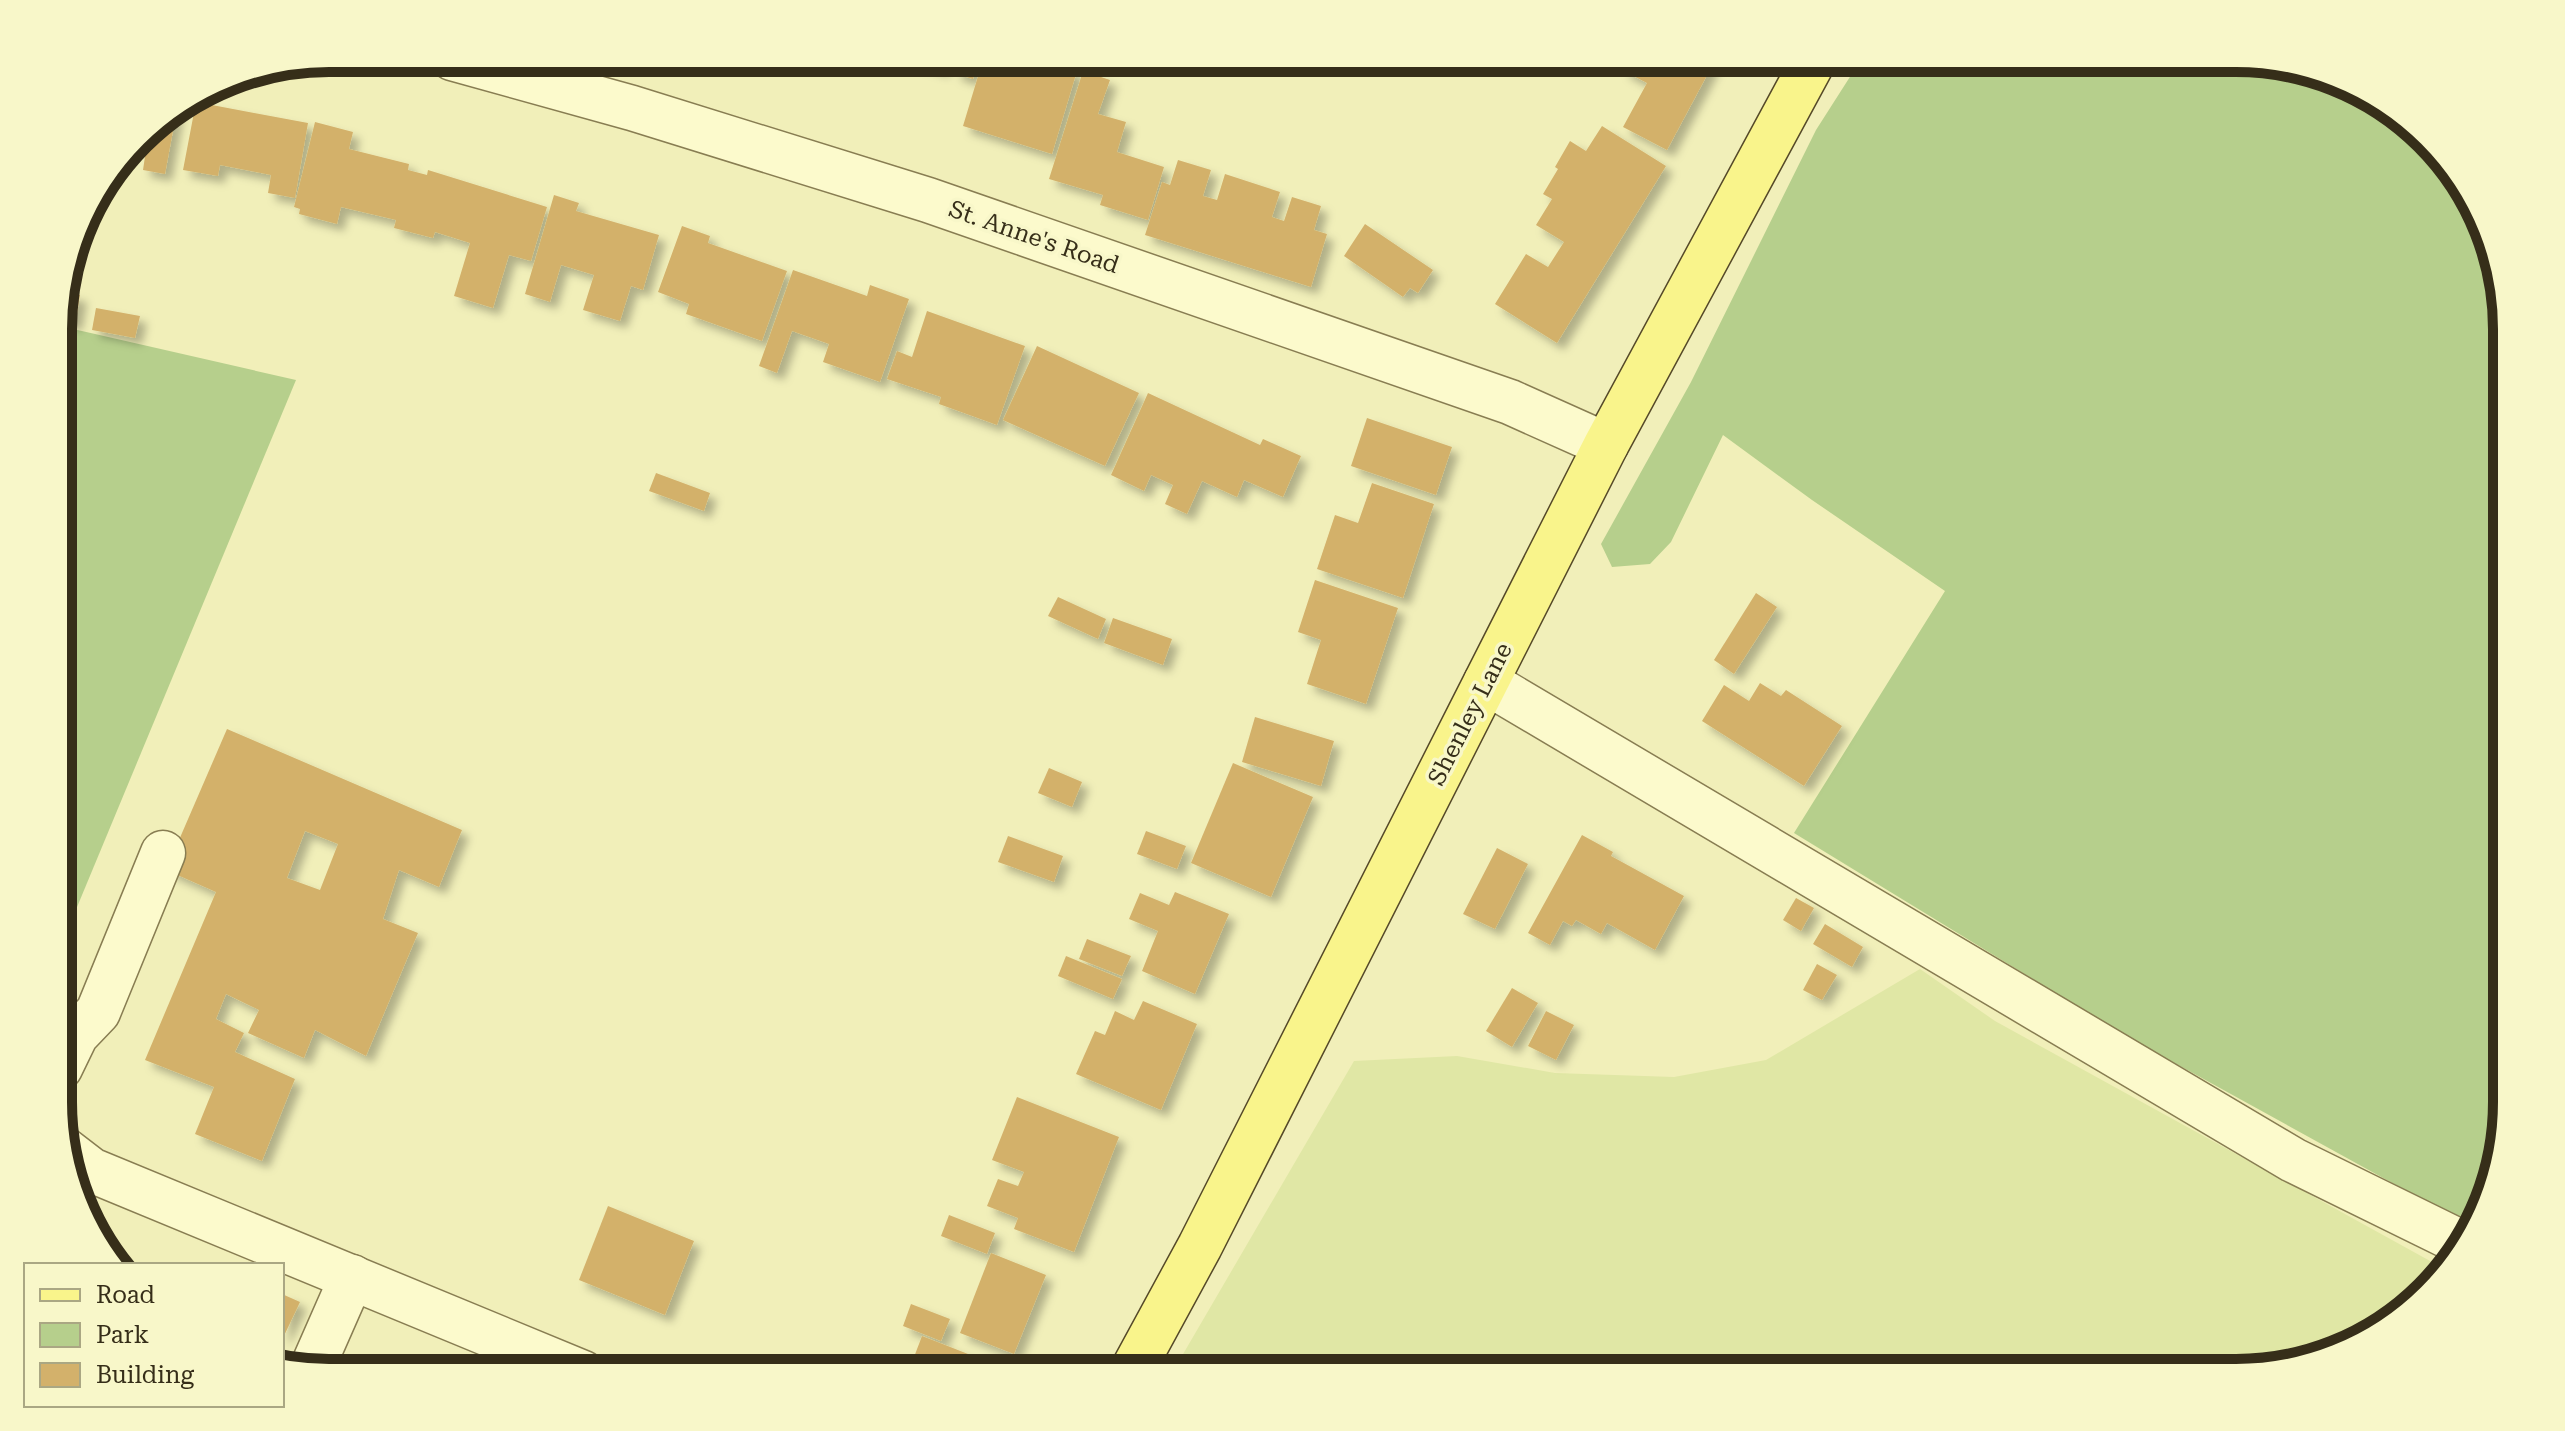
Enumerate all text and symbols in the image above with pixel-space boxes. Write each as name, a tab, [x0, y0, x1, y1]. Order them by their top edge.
street label: St. Anne's Road	[945, 195, 1123, 279]
street label: Shenley Lane	[1422, 638, 1518, 790]
legend	[24, 1263, 284, 1407]
text: Road	[96, 1281, 155, 1309]
text: Park	[96, 1321, 149, 1349]
text: Building	[96, 1361, 194, 1389]

